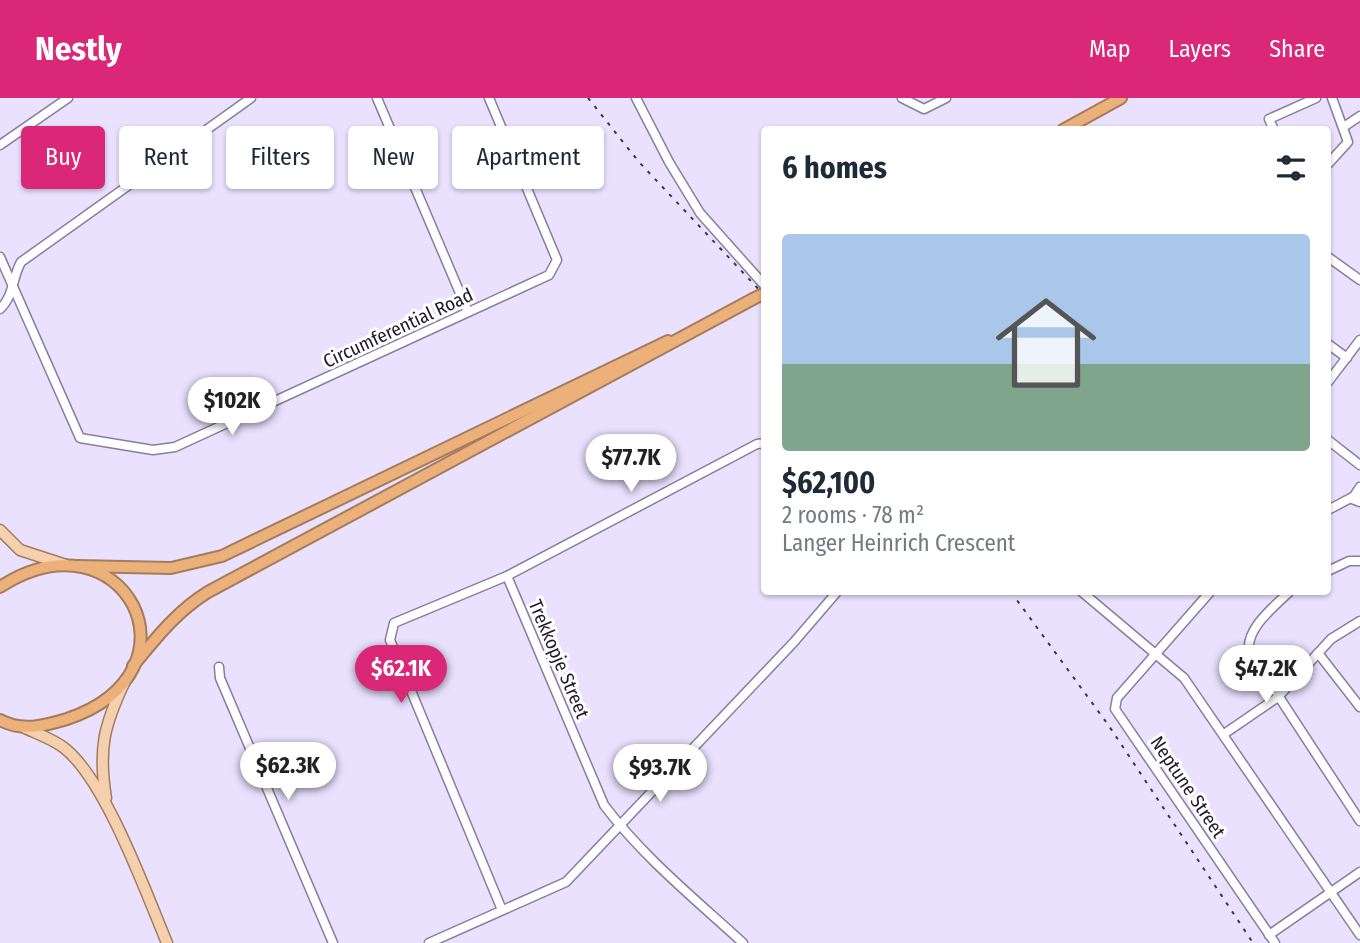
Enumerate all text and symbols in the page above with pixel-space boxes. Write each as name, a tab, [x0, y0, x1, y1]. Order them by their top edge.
text: Nestly	[35, 29, 122, 69]
text: Map	[1089, 35, 1131, 63]
text: Layers	[1169, 35, 1231, 63]
text: Share	[1269, 35, 1325, 63]
chip: Buy	[21, 126, 105, 189]
chip: Rent	[119, 126, 212, 189]
chip: Filters	[226, 126, 334, 189]
chip: New	[348, 126, 438, 189]
chip: Apartment	[452, 126, 604, 189]
icon: filters	[1272, 149, 1310, 187]
text: 6 homes	[782, 150, 887, 186]
icon: home	[983, 280, 1109, 406]
street label: Circumferential Road	[319, 283, 477, 373]
pin: $102K	[183, 378, 281, 437]
text: $102K	[204, 386, 260, 414]
pin: $77.7K	[574, 434, 688, 494]
text: $77.7K	[601, 443, 661, 471]
text: $62,100	[782, 465, 875, 501]
text: 2 rooms · 78 m²	[782, 501, 924, 529]
text: Langer Heinrich Crescent	[782, 529, 1015, 557]
street label: Trekkopje Street	[524, 596, 595, 723]
pin: $62.1K	[344, 646, 458, 705]
pin: $47.2K	[1209, 646, 1323, 705]
text: $62.1K	[371, 654, 431, 682]
text: $47.2K	[1235, 654, 1297, 682]
street label: Neptune Street	[1146, 732, 1231, 843]
pin: $62.3K	[231, 742, 345, 802]
pin: $93.7K	[603, 744, 717, 804]
text: $62.3K	[256, 751, 320, 779]
text: $93.7K	[629, 753, 691, 781]

